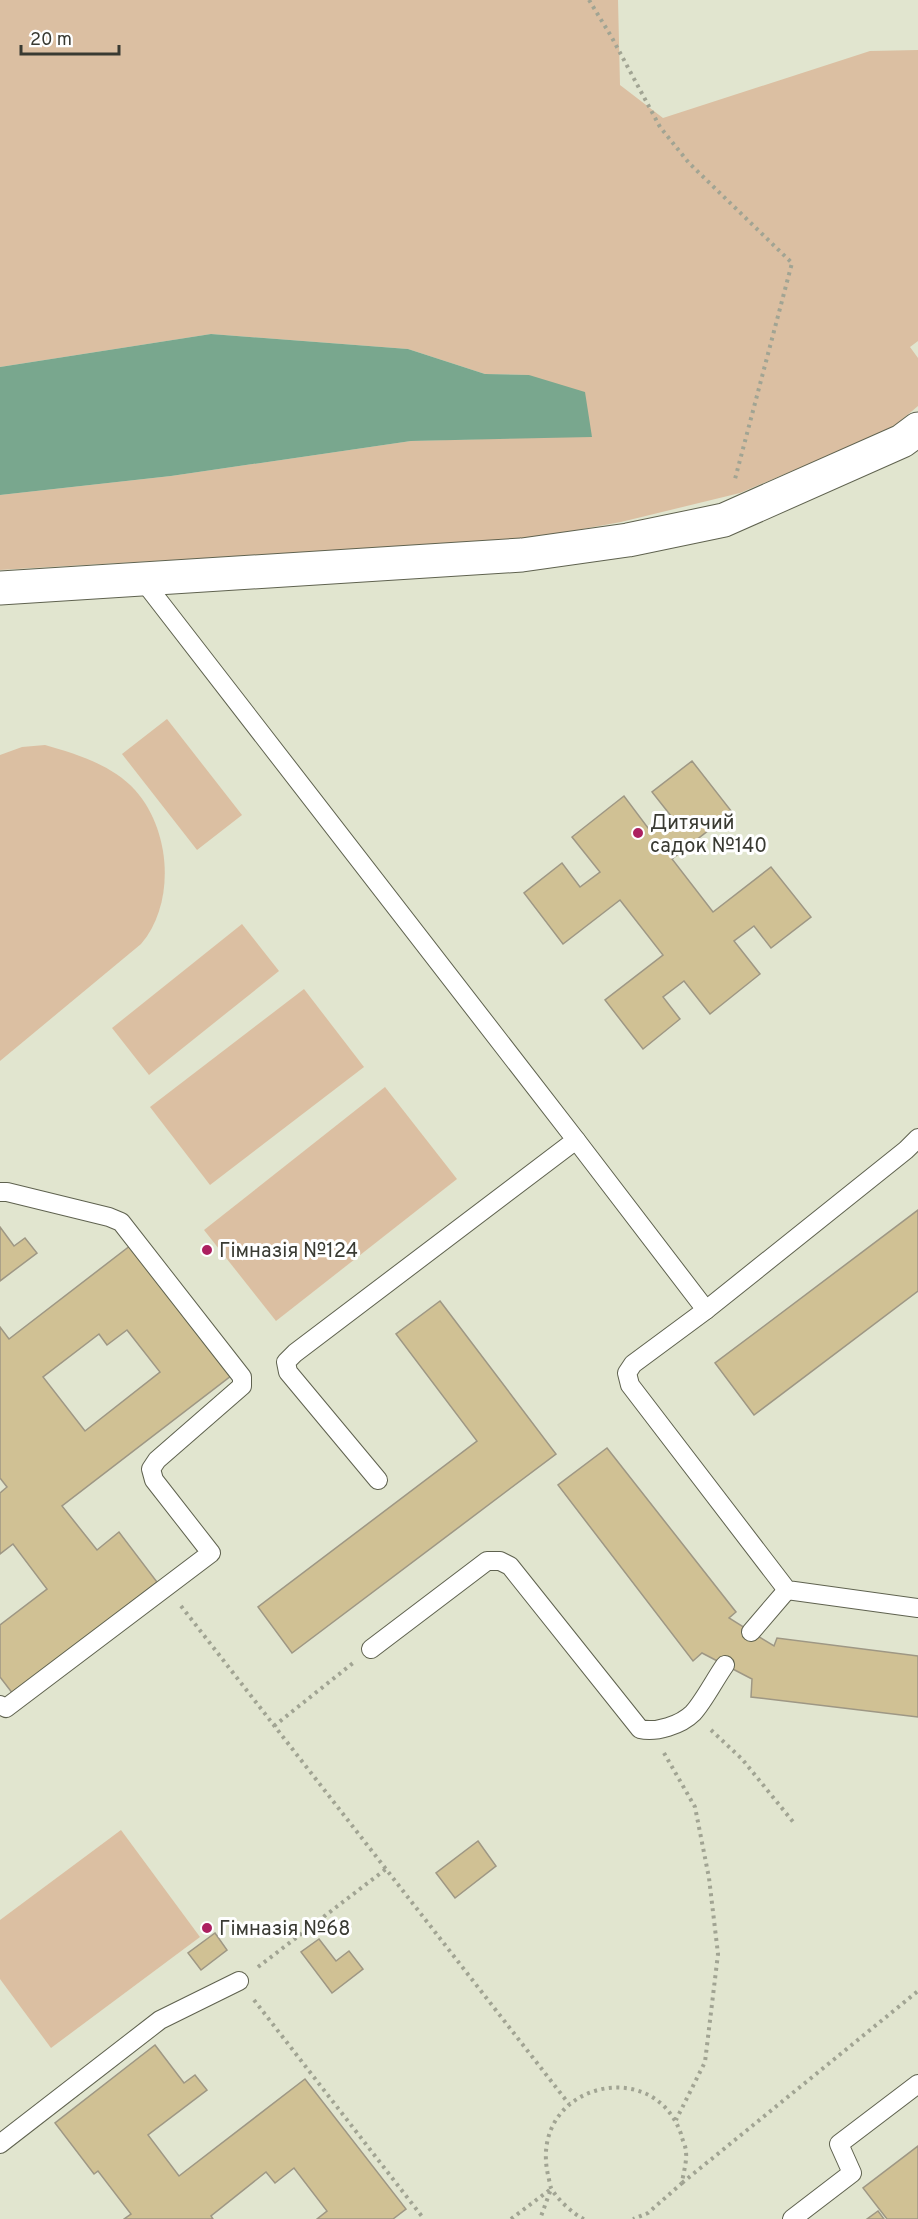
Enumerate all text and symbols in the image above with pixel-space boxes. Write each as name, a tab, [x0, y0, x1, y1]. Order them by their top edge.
scale bar	[21, 18, 118, 56]
text: 20 m	[30, 29, 72, 52]
place label: Дитячий садок №140	[650, 811, 767, 860]
marker: Дитячий садок №140	[631, 826, 645, 840]
place label: Гімназія №124	[219, 1239, 358, 1265]
marker: Гімназія №124	[200, 1243, 214, 1257]
place label: Гімназія №68	[219, 1917, 350, 1943]
marker: Гімназія №68	[200, 1921, 214, 1935]

